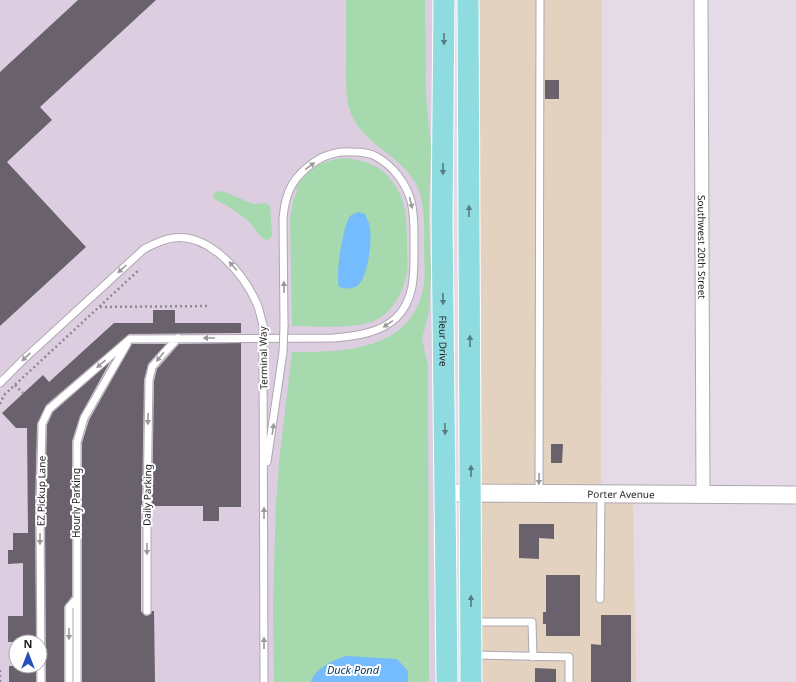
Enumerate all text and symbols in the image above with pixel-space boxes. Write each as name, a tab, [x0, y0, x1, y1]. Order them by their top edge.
one-way arrow	[441, 33, 447, 46]
one-way arrow	[304, 162, 315, 170]
one-way arrow	[440, 163, 446, 176]
street label: Southwest 20th Street	[695, 195, 709, 299]
one-way arrow	[408, 197, 414, 209]
one-way arrow	[466, 204, 472, 217]
one-way arrow	[229, 262, 238, 271]
one-way arrow	[117, 265, 127, 274]
one-way arrow	[281, 280, 287, 293]
one-way arrow	[440, 293, 446, 306]
street label: Fleur Drive	[436, 315, 451, 367]
one-way arrow	[382, 320, 393, 328]
street label: Terminal Way	[255, 325, 271, 390]
one-way arrow	[467, 334, 473, 347]
one-way arrow	[202, 335, 215, 341]
one-way arrow	[21, 352, 31, 362]
one-way arrow	[156, 352, 164, 363]
one-way arrow	[96, 359, 105, 368]
one-way arrow	[145, 413, 151, 426]
one-way arrow	[270, 423, 276, 435]
one-way arrow	[442, 423, 448, 436]
street label: EZ Pickup Lane	[33, 455, 49, 526]
street label: Daily Parking	[139, 464, 155, 526]
one-way arrow	[468, 464, 474, 477]
street label: Hourly Parking	[69, 468, 83, 538]
one-way arrow	[536, 473, 542, 486]
street label: Porter Avenue	[587, 487, 655, 501]
one-way arrow	[261, 506, 267, 519]
one-way arrow	[37, 533, 44, 545]
one-way arrow	[144, 543, 150, 556]
one-way arrow	[468, 594, 474, 607]
one-way arrow	[66, 628, 72, 641]
north arrow	[8, 634, 48, 674]
text: N	[24, 636, 32, 651]
one-way arrow	[261, 636, 267, 649]
water label: Duck Pond	[327, 662, 380, 677]

